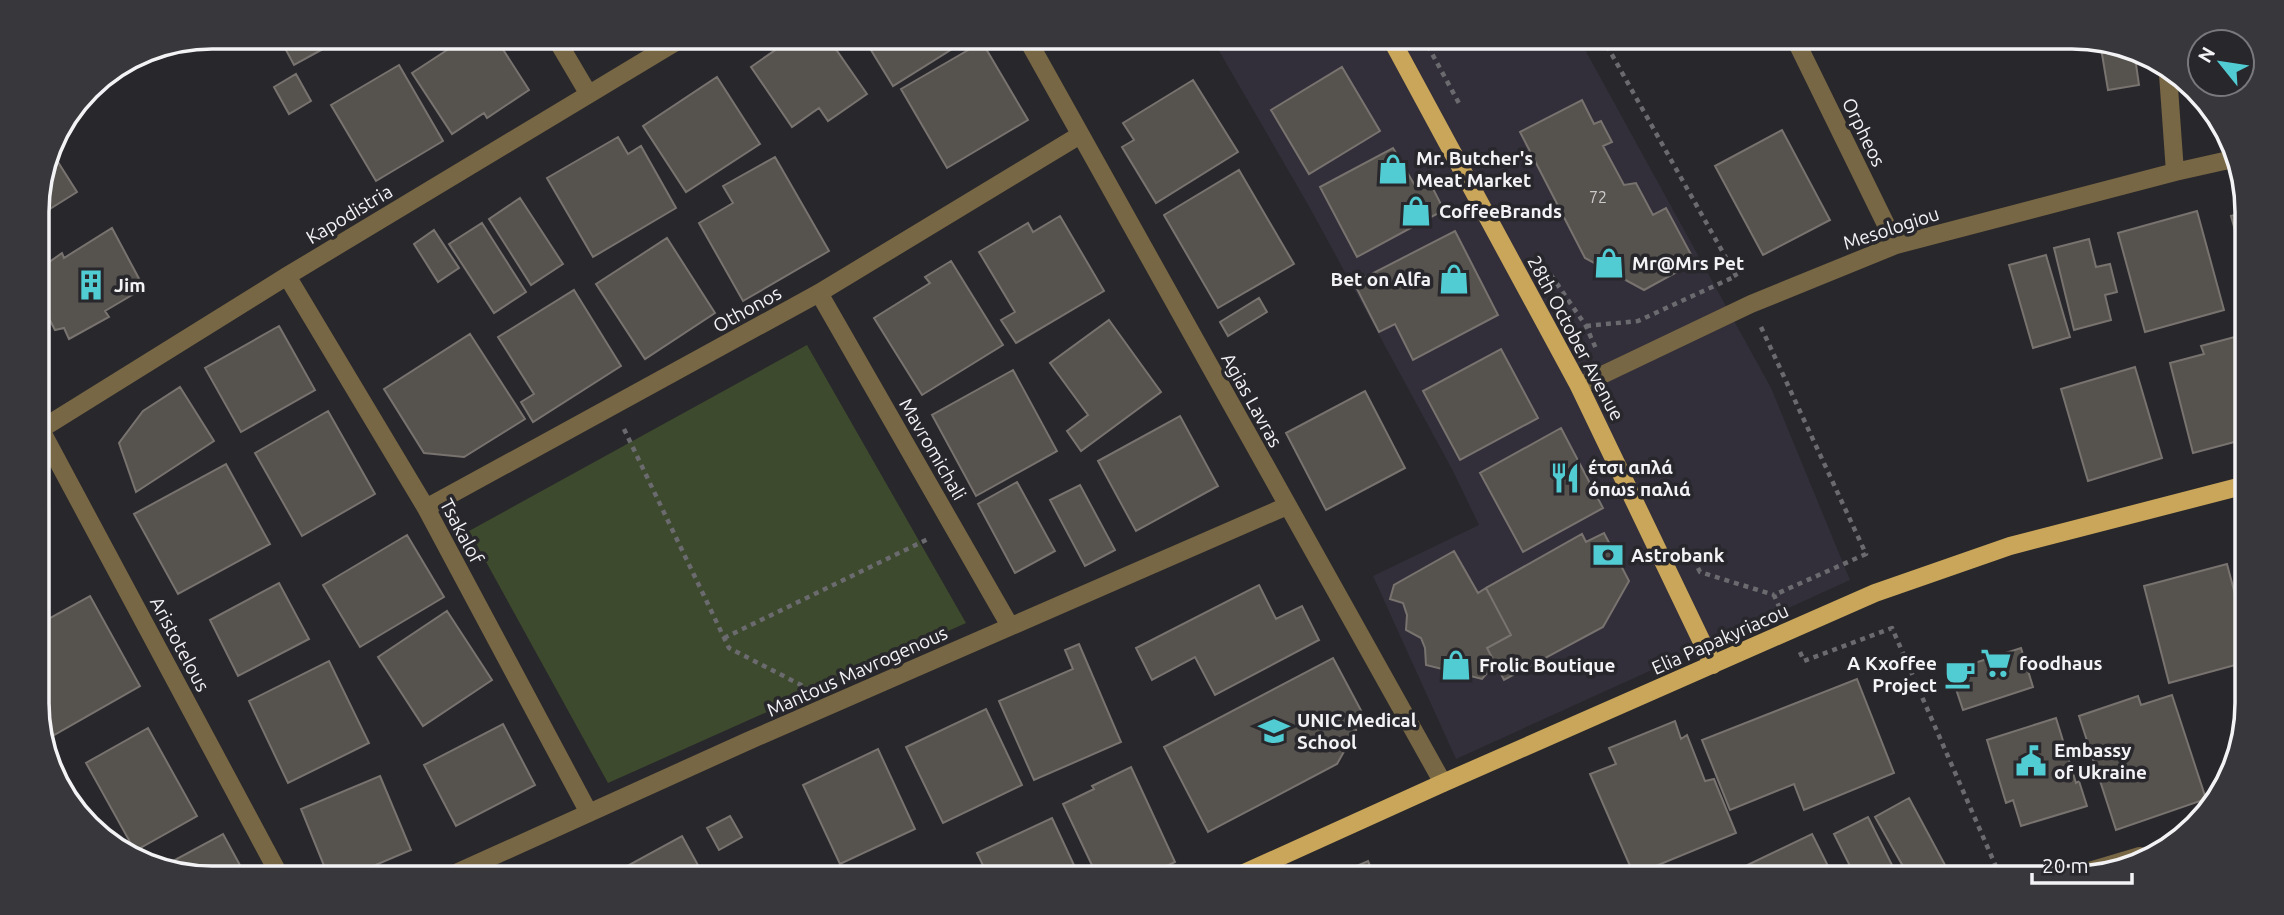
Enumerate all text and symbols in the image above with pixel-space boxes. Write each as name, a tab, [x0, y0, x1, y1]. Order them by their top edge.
north arrow	[2186, 28, 2256, 98]
text: N	[2193, 43, 2219, 66]
street label: Orpheos	[1838, 94, 1890, 170]
place label: Mr. Butcher's Meat Market	[1416, 147, 1533, 191]
shop icon: Mr. Butcher's Meat Market	[1376, 152, 1410, 186]
street label: Kapodistria	[302, 180, 396, 248]
house number: 72	[1589, 188, 1607, 206]
shop icon: CoffeeBrands	[1399, 194, 1433, 228]
place label: CoffeeBrands	[1439, 200, 1562, 222]
street label: Mesologiou	[1840, 202, 1942, 254]
shop icon: Mr@Mrs Pet	[1592, 246, 1626, 280]
street label: 28th October Avenue	[1523, 252, 1629, 424]
place label: Mr@Mrs Pet	[1632, 252, 1744, 274]
shop icon: Bet on Alfa	[1437, 262, 1471, 296]
building icon: Jim	[74, 268, 108, 302]
place label: Bet on Alfa	[1331, 268, 1431, 290]
place label: Jim	[114, 274, 146, 296]
street label: Othonos	[709, 281, 785, 337]
street label: Agias Lavras	[1217, 349, 1287, 451]
street label: Mavromichali	[895, 394, 971, 504]
place label: έτσι απλά όπωs παλιά	[1588, 456, 1691, 500]
restaurant icon: έτσι απλά όπωs παλιά	[1548, 461, 1582, 495]
street label: Tsakalof	[436, 495, 489, 568]
bank icon: Astrobank	[1591, 538, 1625, 572]
place label: Astrobank	[1631, 544, 1725, 566]
street label: Aristotelous	[146, 593, 214, 695]
street label: Elia Papakyriacou	[1648, 599, 1792, 679]
street label: Mantous Mavrogenous	[763, 621, 951, 721]
supermarket icon: foodhaus	[1979, 646, 2013, 680]
shop icon: Frolic Boutique	[1439, 648, 1473, 682]
place label: A Kxoffee Project	[1847, 652, 1937, 696]
place label: foodhaus	[2019, 652, 2103, 674]
place label: Frolic Boutique	[1479, 654, 1615, 676]
cafe icon: A Kxoffee Project	[1943, 657, 1977, 691]
place label: UNIC Medical School	[1297, 709, 1417, 753]
school or university icon: UNIC Medical School	[1257, 714, 1291, 748]
place label: Embassy of Ukraine	[2054, 739, 2147, 783]
public building icon: Embassy of Ukraine	[2014, 744, 2048, 778]
scale bar	[2032, 842, 2132, 886]
text: 20 m	[2042, 853, 2089, 877]

